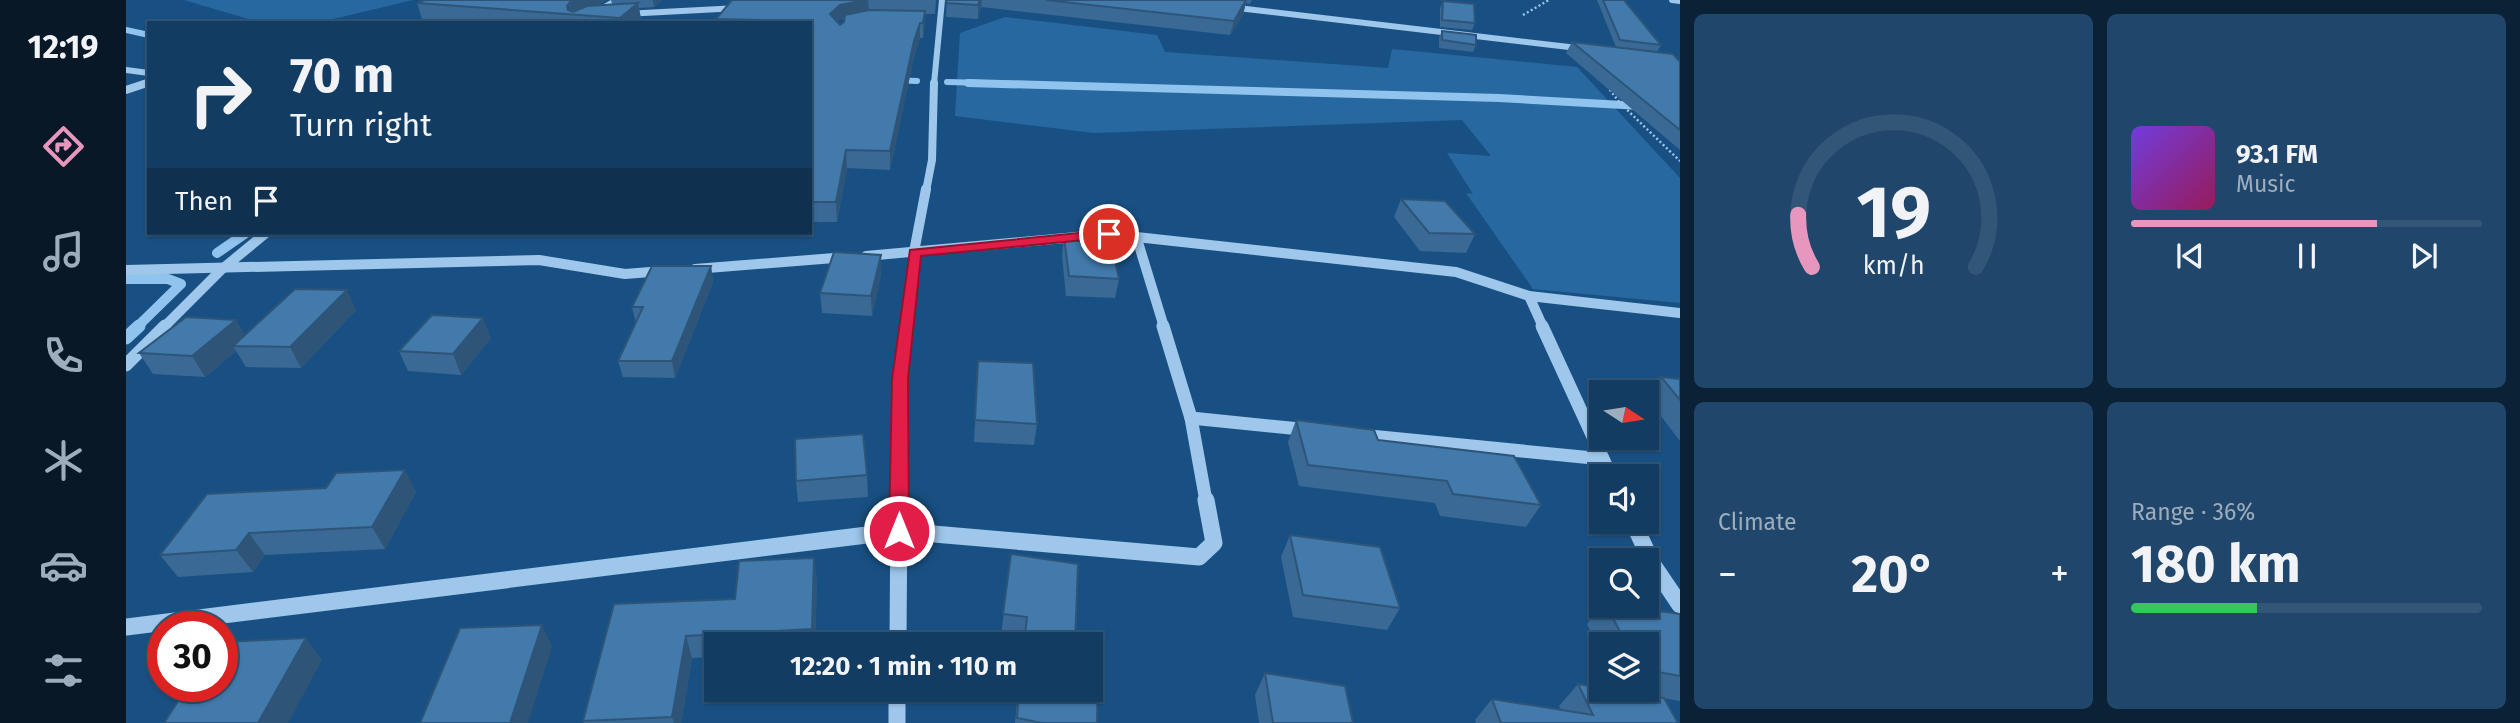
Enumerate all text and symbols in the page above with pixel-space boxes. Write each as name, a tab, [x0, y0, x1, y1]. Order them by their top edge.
text: 12:19	[28, 28, 98, 66]
text: 70 m	[290, 46, 394, 105]
icon: right	[175, 49, 266, 140]
text: Turn right	[290, 106, 432, 144]
icon: directions	[39, 122, 88, 171]
text: 93.1 FM	[2236, 139, 2318, 170]
text: 19	[1856, 169, 1931, 256]
text: Music	[2236, 170, 2296, 198]
icon: arrive	[247, 182, 285, 220]
text: Then	[175, 186, 233, 217]
pin	[1079, 204, 1139, 264]
icon: arrive	[1090, 215, 1128, 253]
icon: music	[39, 227, 88, 276]
icon: previous	[2171, 237, 2209, 275]
icon: pause	[2288, 237, 2326, 275]
icon: next	[2405, 237, 2443, 275]
text: km/h	[1863, 251, 1924, 281]
icon: phone	[39, 331, 88, 380]
north arrow	[1589, 380, 1659, 450]
map controls	[1589, 380, 1659, 702]
icon: climate	[39, 436, 88, 485]
button: sound	[1589, 464, 1659, 534]
position arrow	[862, 494, 936, 568]
text: Range · 36%	[2131, 498, 2255, 526]
text: Climate	[1718, 508, 1797, 536]
text: 180 km	[2131, 533, 2301, 596]
icon: car	[39, 541, 88, 590]
text: 20°	[1851, 543, 1936, 606]
button: search	[1589, 548, 1659, 618]
text: −	[1718, 551, 1737, 597]
text: +	[2050, 551, 2069, 597]
speed limit sign: 30	[147, 611, 238, 702]
button: layers	[1589, 632, 1659, 702]
icon: filters	[39, 646, 88, 695]
text: 12:20 · 1 min · 110 m	[790, 651, 1017, 682]

